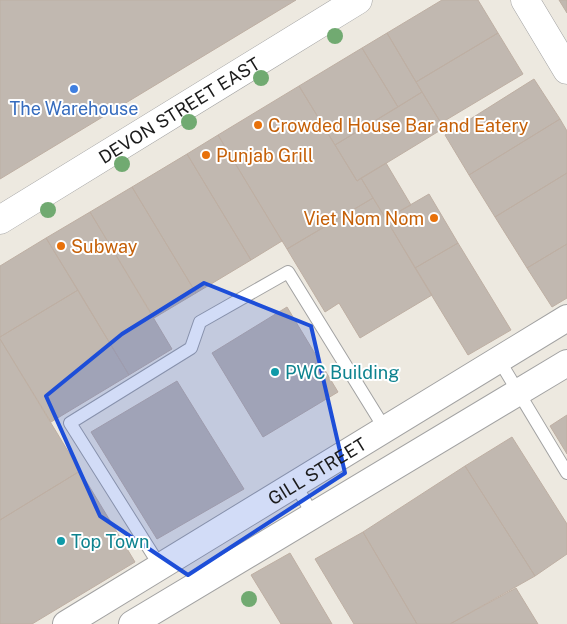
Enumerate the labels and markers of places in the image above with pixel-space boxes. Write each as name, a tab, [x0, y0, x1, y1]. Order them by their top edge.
marker: The Warehouse	[68, 83, 80, 95]
place label: The Warehouse	[10, 98, 138, 119]
place label: Crowded House Bar and Eatery	[268, 115, 529, 136]
marker: Crowded House Bar and Eatery	[252, 119, 264, 131]
place label: Punjab Grill	[216, 145, 313, 166]
marker: Punjab Grill	[200, 149, 212, 161]
place label: Viet Nom Nom	[304, 208, 424, 229]
marker: Viet Nom Nom	[428, 212, 440, 224]
place label: Subway	[71, 236, 138, 257]
marker: Subway	[55, 240, 67, 252]
place label: PWC Building	[285, 362, 399, 383]
marker: PWC Building	[269, 366, 281, 378]
place label: Top Town	[71, 531, 150, 552]
marker: Top Town	[55, 535, 67, 547]

